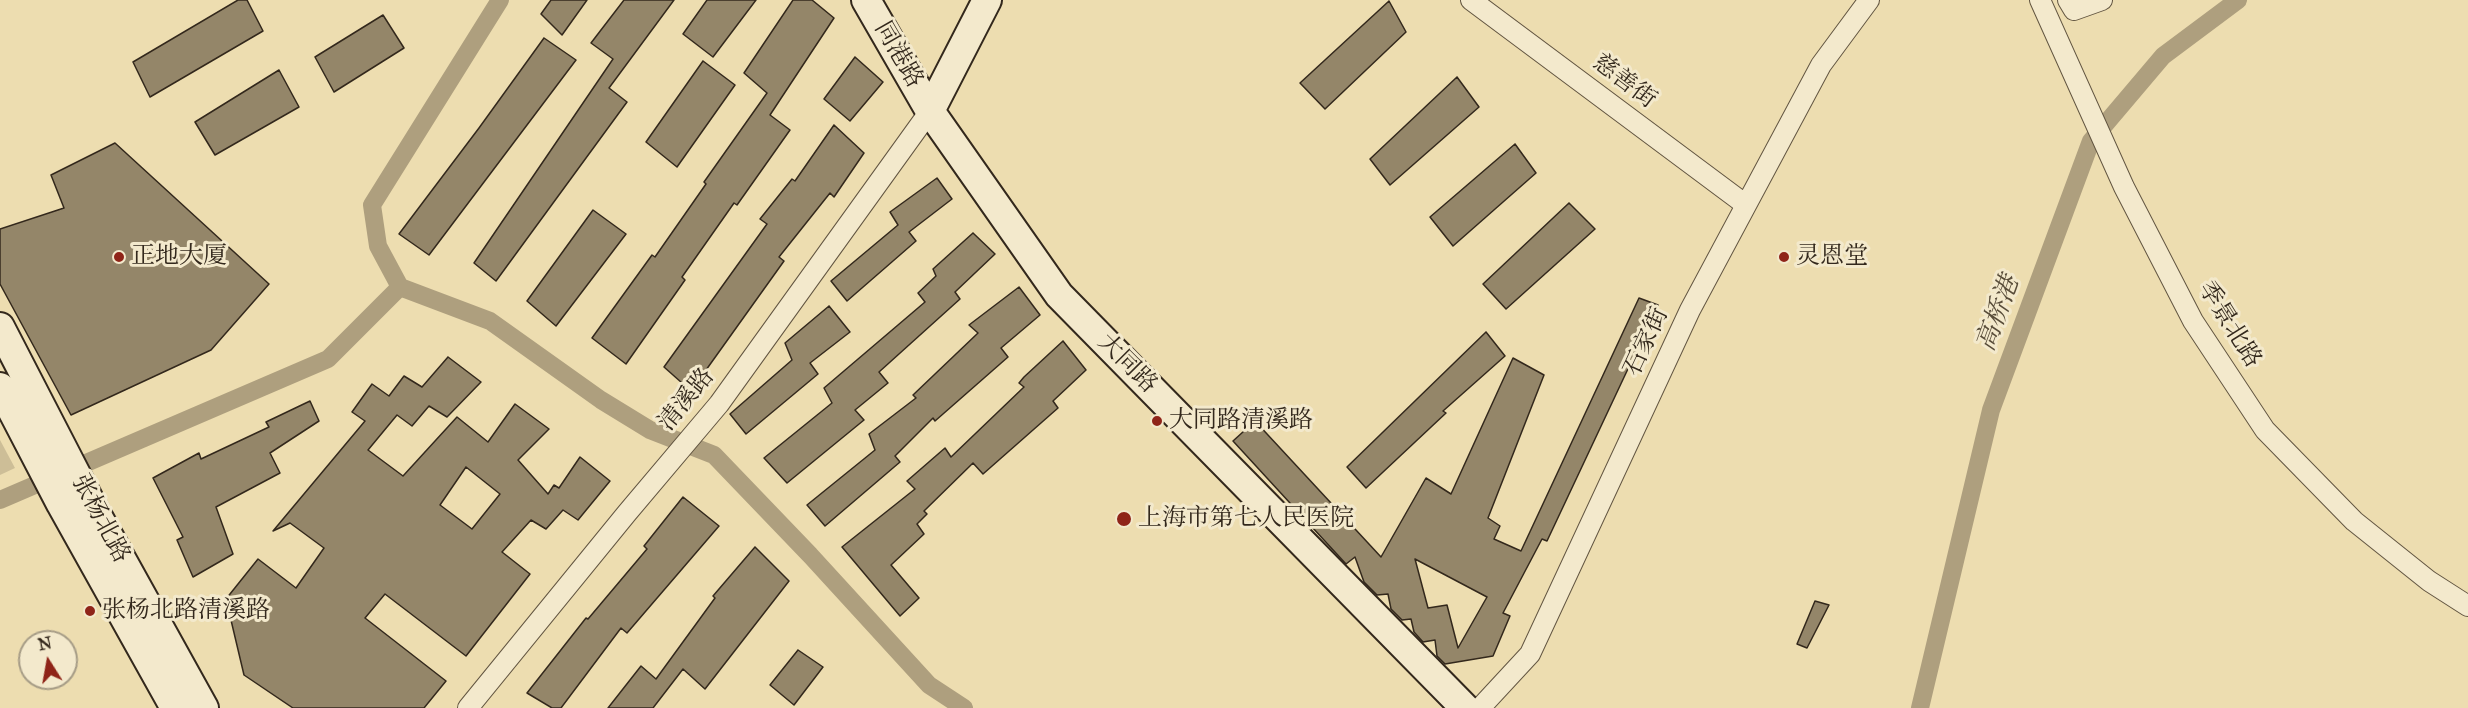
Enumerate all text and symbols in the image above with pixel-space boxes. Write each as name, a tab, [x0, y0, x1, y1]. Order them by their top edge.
street label: 同港路	[868, 17, 928, 93]
street label: 慈善街	[1587, 49, 1661, 115]
place label: 正地大厦	[131, 243, 227, 271]
place label: 灵恩堂	[1796, 243, 1868, 271]
marker: 正地大厦	[112, 250, 126, 264]
marker: 灵恩堂	[1777, 250, 1791, 264]
water label: 高桥港	[1971, 272, 2027, 356]
street label: 季景北路	[2191, 277, 2267, 373]
street label: 石家街	[1619, 303, 1675, 381]
street label: 大同路	[1091, 328, 1163, 400]
street label: 清溪路	[653, 363, 721, 437]
place label: 大同路清溪路	[1169, 407, 1313, 435]
marker: 大同路清溪路	[1150, 414, 1164, 428]
street label: 张杨北路	[65, 470, 135, 568]
place label: 上海市第七人民医院	[1138, 505, 1354, 533]
marker: 上海市第七人民医院	[1115, 510, 1133, 528]
place label: 张杨北路清溪路	[102, 597, 270, 625]
marker: 张杨北路清溪路	[83, 604, 97, 618]
north arrow	[18, 630, 78, 690]
text: N	[36, 633, 53, 654]

